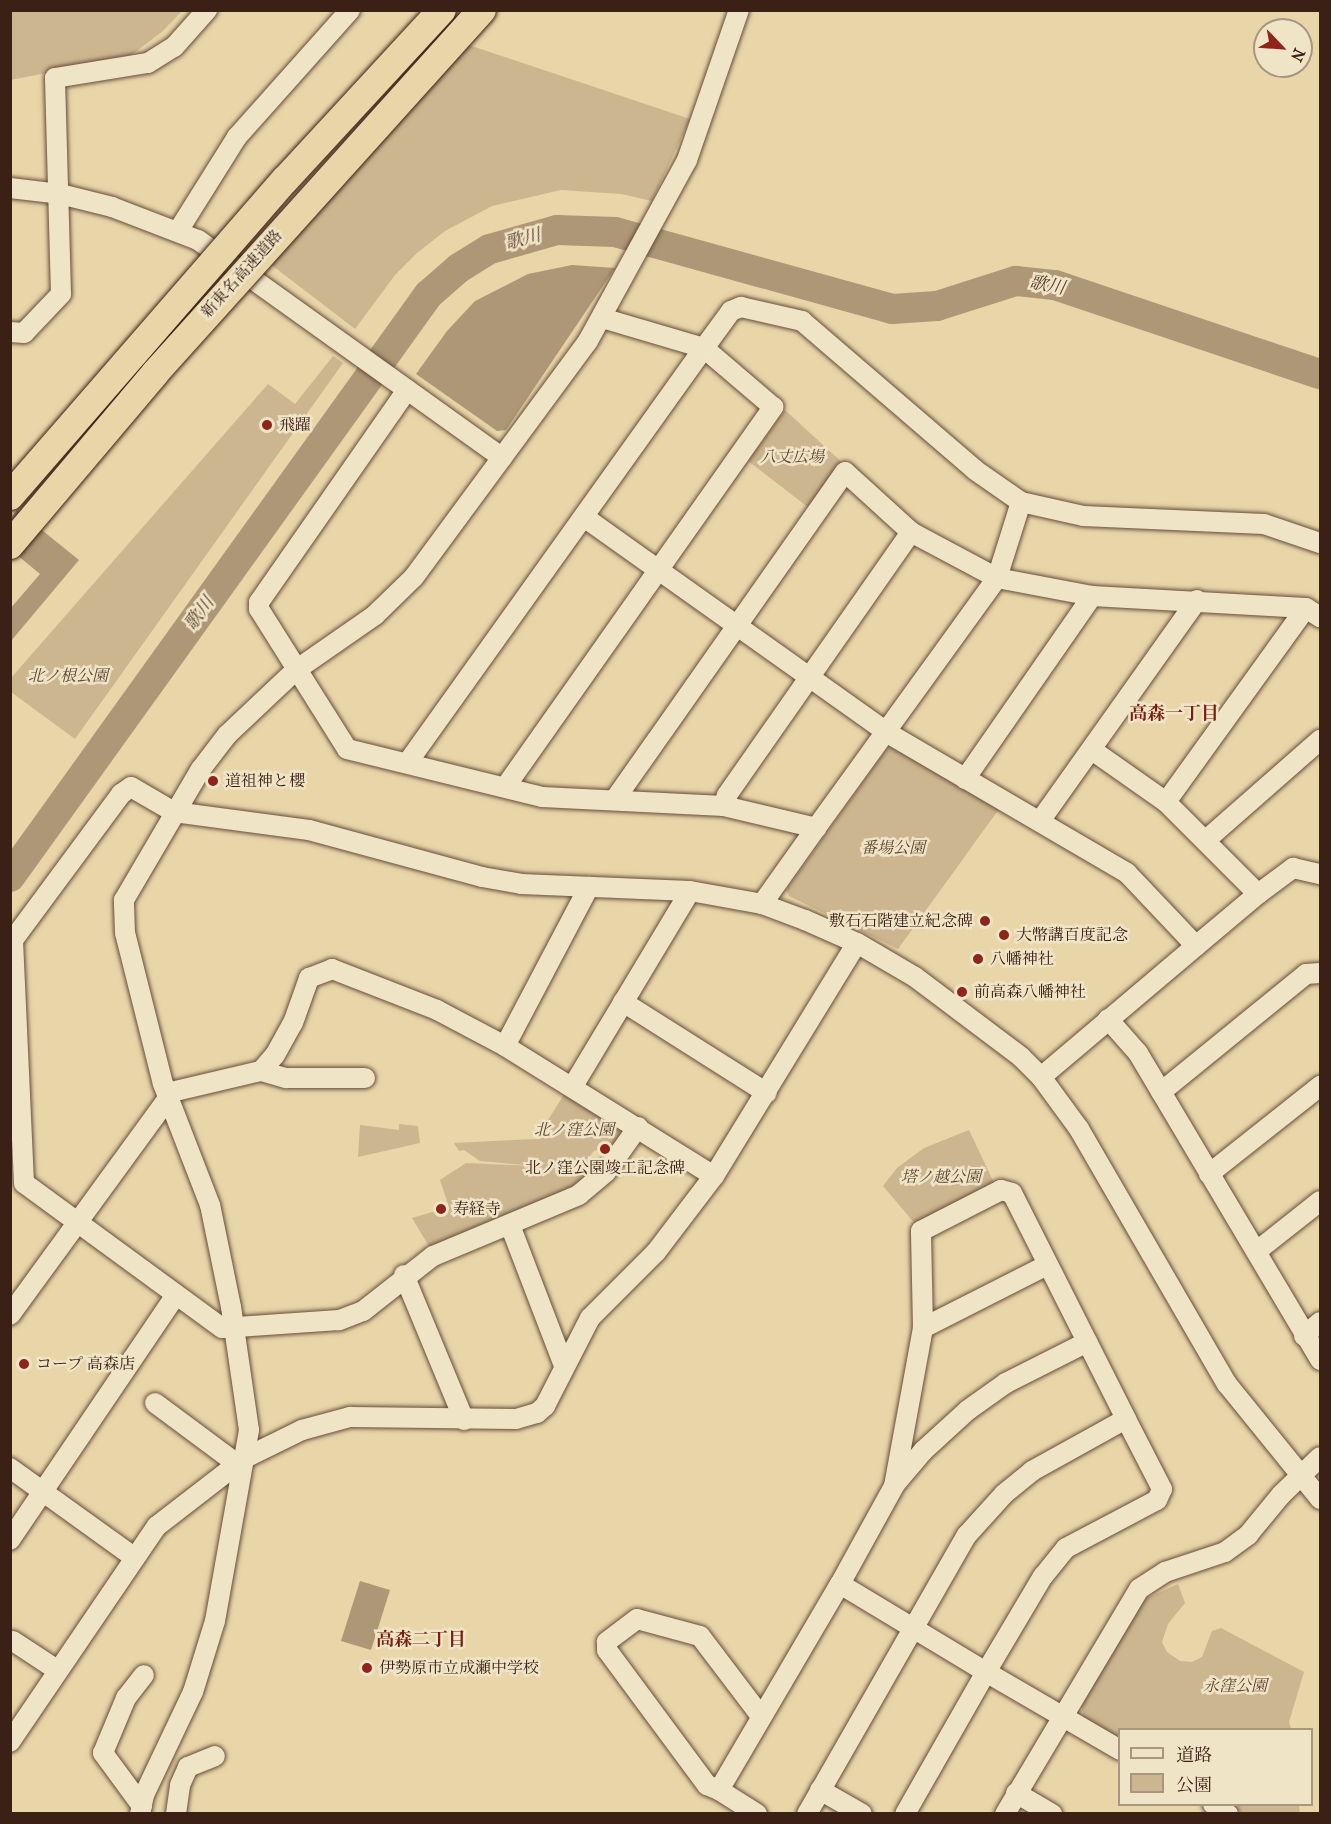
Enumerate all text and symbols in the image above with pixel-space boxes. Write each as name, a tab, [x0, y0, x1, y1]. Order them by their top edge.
north arrow	[1253, 18, 1313, 78]
text: N	[1287, 45, 1309, 64]
water label: 歌川	[503, 225, 543, 255]
street label: 新東名高速道路	[197, 226, 287, 322]
water label: 歌川	[1027, 272, 1067, 300]
place label: 飛躍	[279, 415, 311, 435]
marker: 飛躍	[260, 418, 274, 432]
park label: 八丈広場	[760, 447, 824, 467]
water label: 歌川	[181, 593, 219, 635]
park label: 北ノ根公園	[28, 666, 108, 686]
district label: 高森一丁目	[1129, 703, 1219, 725]
place label: 道祖神と櫻	[225, 771, 305, 791]
marker: 道祖神と櫻	[206, 774, 220, 788]
park label: 番場公園	[861, 838, 925, 858]
place label: 敷石石階建立紀念碑	[829, 911, 973, 931]
marker: 敷石石階建立紀念碑	[978, 914, 992, 928]
place label: 大幣講百度記念	[1016, 925, 1128, 945]
marker: 大幣講百度記念	[997, 928, 1011, 942]
place label: 八幡神社	[990, 949, 1054, 969]
marker: 八幡神社	[971, 952, 985, 966]
place label: 前高森八幡神社	[974, 982, 1086, 1002]
marker: 前高森八幡神社	[955, 985, 969, 999]
park label: 北ノ窪公園	[534, 1120, 614, 1140]
marker: 北ノ窪公園竣工記念碑	[598, 1142, 612, 1156]
place label: 北ノ窪公園竣工記念碑	[525, 1158, 685, 1178]
park label: 塔ノ越公園	[901, 1167, 981, 1187]
place label: 寿経寺	[453, 1199, 501, 1219]
marker: 寿経寺	[434, 1202, 448, 1216]
place label: コープ 高森店	[36, 1354, 135, 1374]
marker: コープ 高森店	[17, 1357, 31, 1371]
district label: 高森二丁目	[376, 1629, 466, 1651]
place label: 伊勢原市立成瀬中学校	[379, 1658, 539, 1678]
marker: 伊勢原市立成瀬中学校	[360, 1661, 374, 1675]
park label: 永窪公園	[1203, 1676, 1267, 1696]
legend	[1118, 1728, 1313, 1806]
text: 道路	[1176, 1745, 1212, 1766]
text: 公園	[1176, 1775, 1212, 1796]

